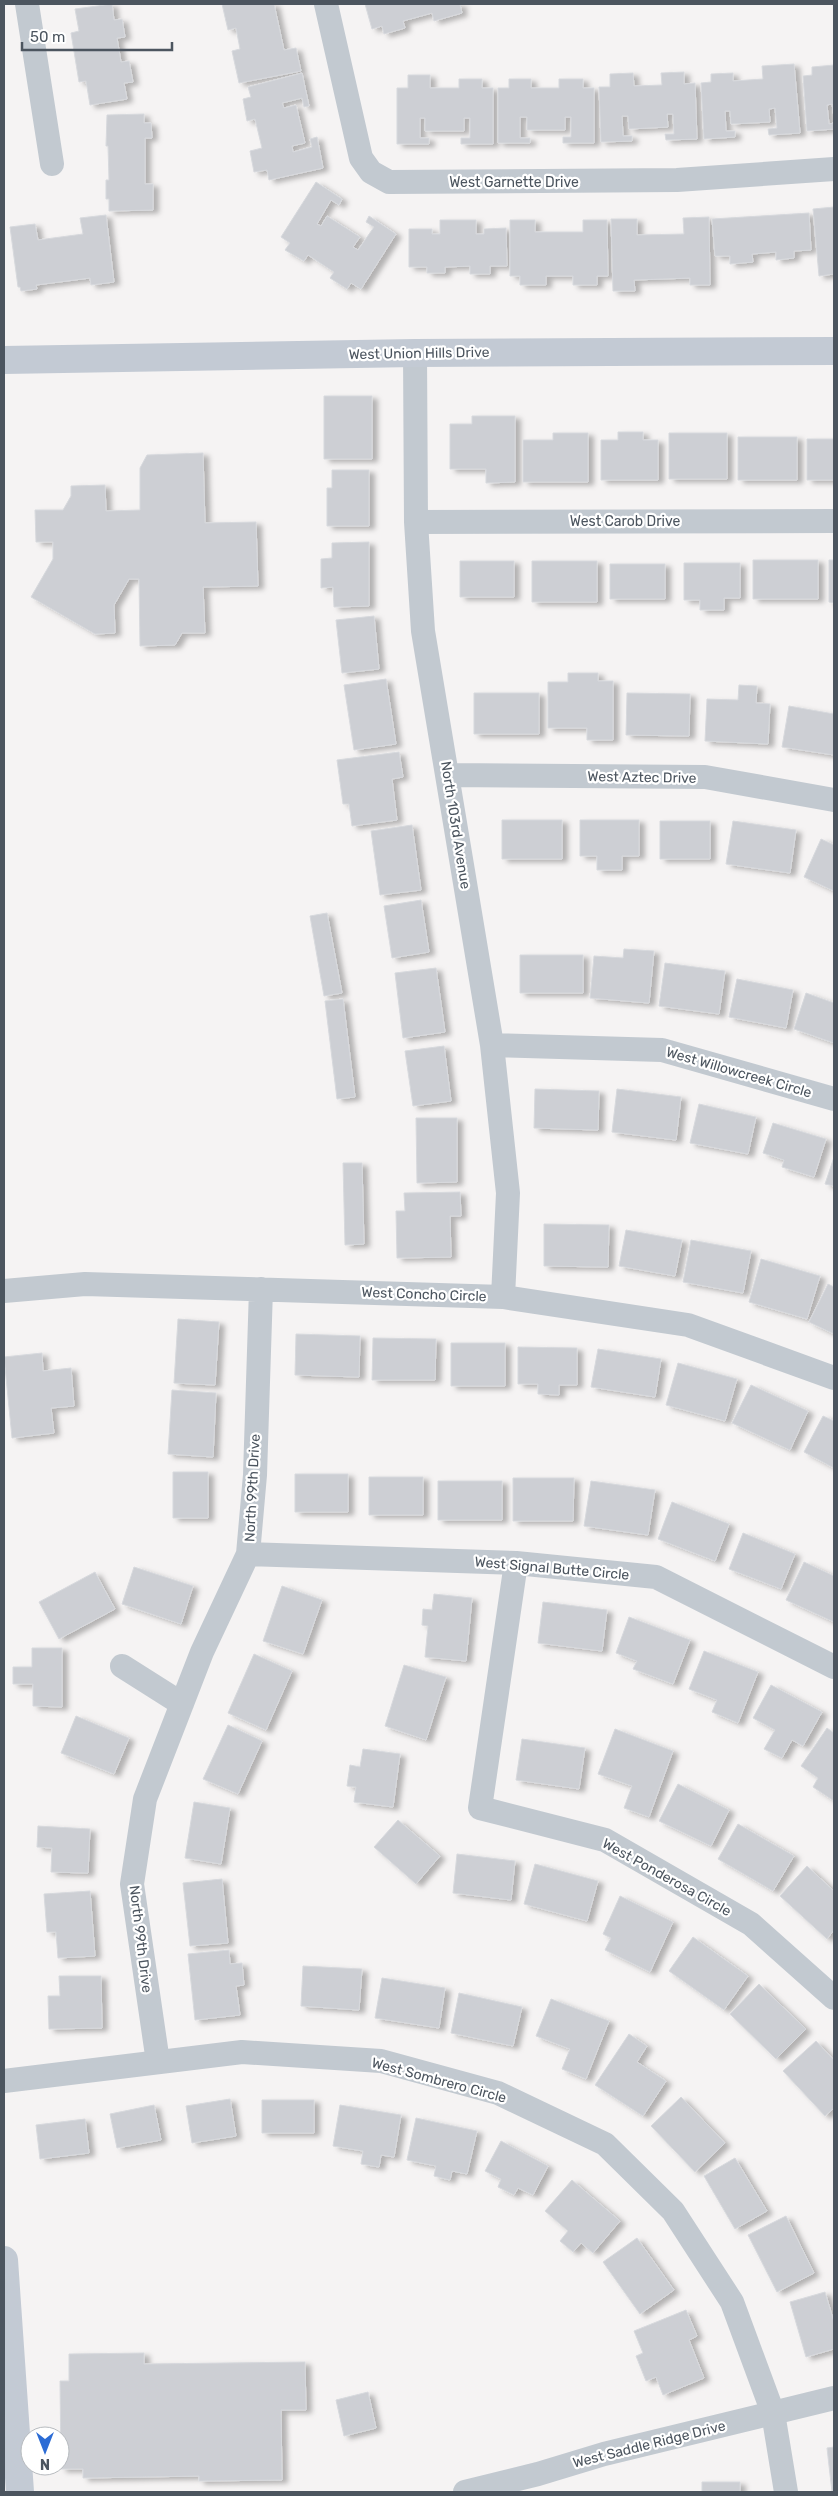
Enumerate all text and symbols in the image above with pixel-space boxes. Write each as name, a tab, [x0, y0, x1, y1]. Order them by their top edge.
scale bar	[22, 20, 172, 52]
text: 50 m	[30, 28, 65, 46]
street label: West Garnette Drive	[449, 174, 579, 191]
street label: West Union Hills Drive	[348, 344, 490, 363]
street label: West Carob Drive	[570, 513, 680, 530]
street label: North 103rd Avenue	[437, 760, 474, 890]
street label: West Aztec Drive	[587, 768, 697, 787]
street label: West Willowcreek Circle	[664, 1044, 814, 1101]
street label: West Concho Circle	[361, 1284, 487, 1305]
street label: North 99th Drive	[241, 1433, 264, 1543]
street label: West Signal Butte Circle	[474, 1553, 630, 1584]
street label: West Ponderosa Circle	[599, 1835, 734, 1920]
street label: North 99th Drive	[125, 1884, 156, 1994]
street label: West Sombrero Circle	[370, 2054, 508, 2107]
street label: West Saddle Ridge Drive	[571, 2417, 727, 2472]
north arrow	[20, 2426, 70, 2476]
text: N	[40, 2455, 50, 2472]

